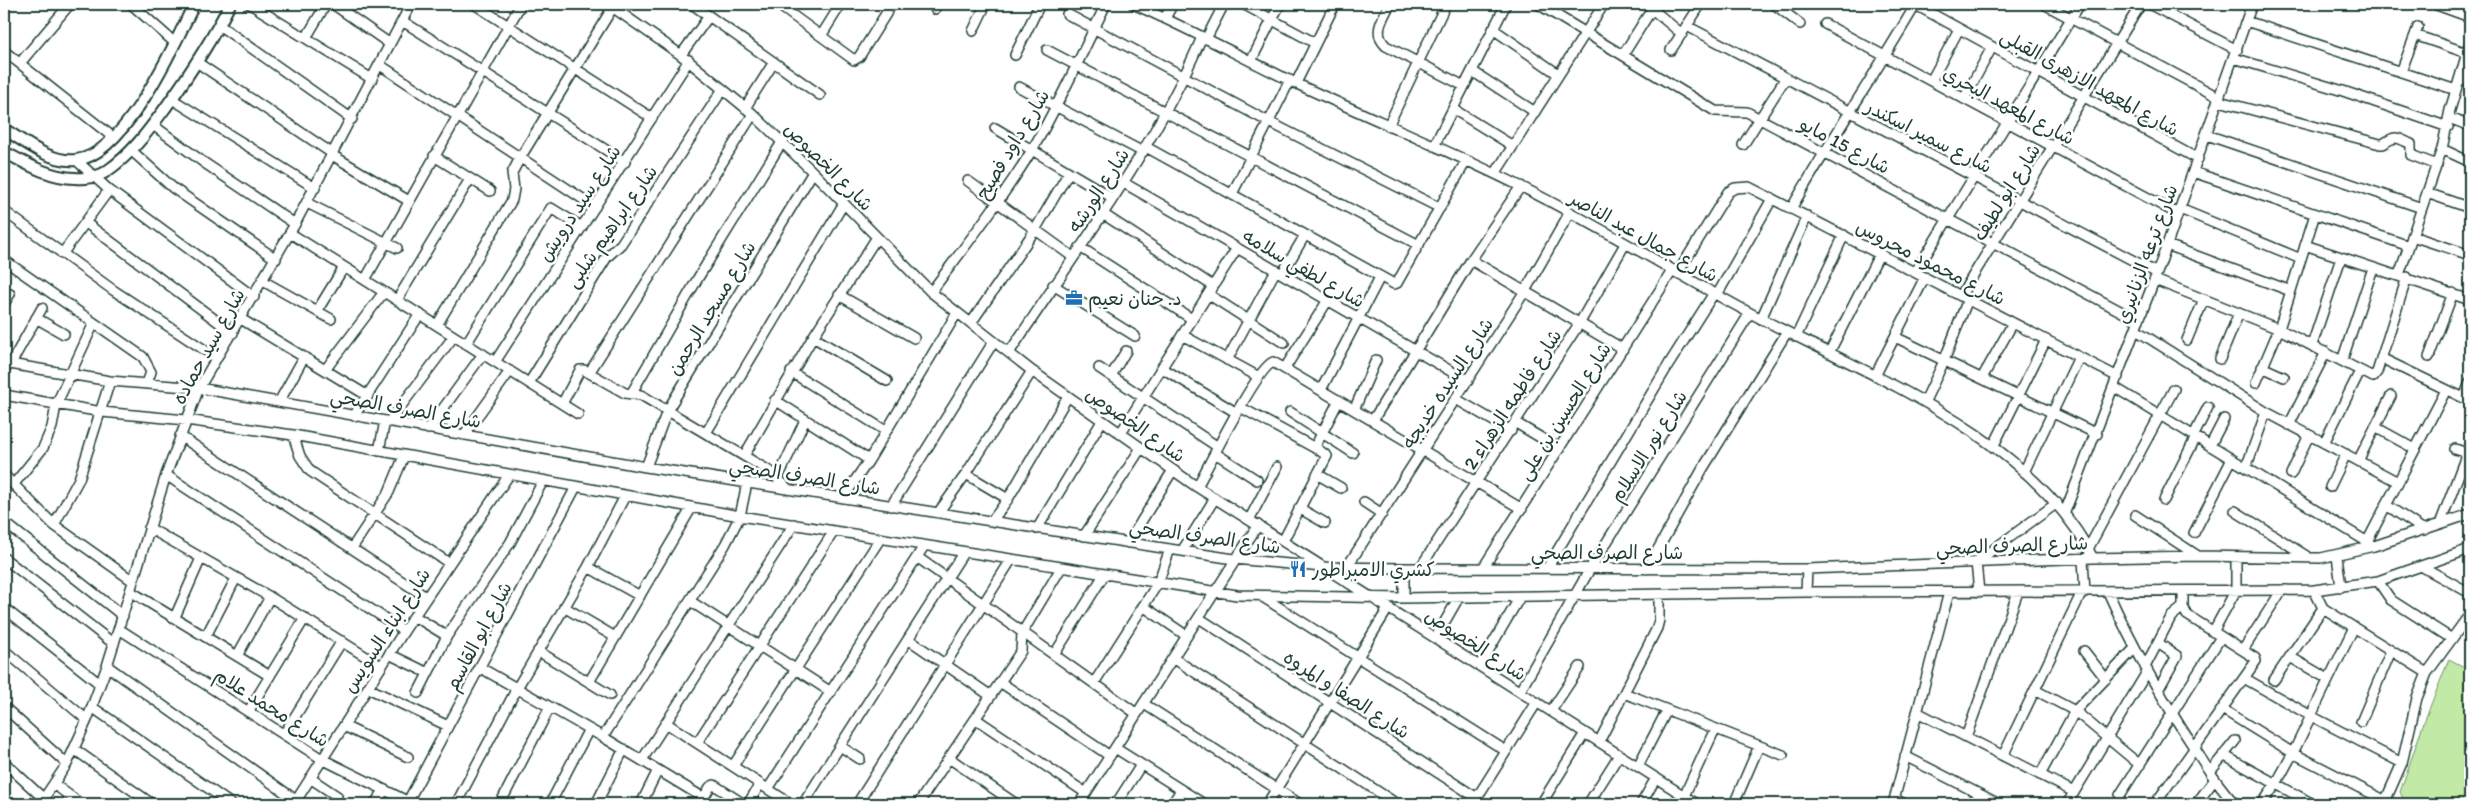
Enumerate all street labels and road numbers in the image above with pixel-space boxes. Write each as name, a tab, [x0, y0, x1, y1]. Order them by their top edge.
street label: شارع المعهد الازهرى القبلى	[1996, 24, 2183, 143]
street label: شارع المعهد البحري	[1938, 61, 2078, 152]
street label: شارع داود فصيح	[971, 85, 1056, 204]
street label: شارع سمير اسكندر	[1859, 94, 1996, 180]
street label: شارع 15 مايو	[1793, 111, 1894, 181]
street label: شارع الخصوص	[778, 117, 878, 217]
street label: شارع ابو لطيف	[1968, 140, 2047, 246]
street label: شارع سيد درويش	[533, 141, 627, 267]
street label: شارع الورشه	[1063, 144, 1136, 238]
street label: شارع ابراهيم شلبى	[561, 161, 665, 294]
street label: شارع ترعه الزنانيري	[2111, 181, 2185, 328]
street label: شارع جمال عبد الناصر	[1563, 185, 1722, 289]
street label: شارع محمود محروس	[1851, 215, 2009, 312]
street label: شارع لطفي سلامه	[1236, 224, 1369, 317]
street label: شارع مسجد الرحمن	[662, 237, 762, 381]
street label: شارع سيد حماده	[167, 284, 251, 409]
street label: شارع السيده خديجه	[1397, 314, 1500, 454]
street label: شارع فاطمه الزهراء 2	[1458, 325, 1568, 475]
street label: شارع الحسين بن على	[1513, 338, 1618, 485]
street label: شارع الخصوص	[1080, 382, 1190, 469]
street label: شارع الصرف الصحي	[328, 384, 483, 438]
street label: شارع نور الاسلام	[1605, 386, 1695, 508]
street label: شارع الصرف الصحي	[727, 453, 882, 505]
street label: شارع الصرف الصحي	[1127, 514, 1282, 563]
street label: شارع الصرف الصحي	[1935, 531, 2089, 565]
street label: شارع الصرف الصحي	[1531, 541, 1683, 569]
street label: شارع ابناء السويس	[338, 564, 437, 698]
street label: شارع ابو القاسم	[440, 578, 519, 696]
street label: شارع الخصوص	[1420, 603, 1531, 687]
street label: شارع الصفا و المروه	[1278, 645, 1414, 745]
street label: شارع محمد علام	[208, 663, 333, 754]

